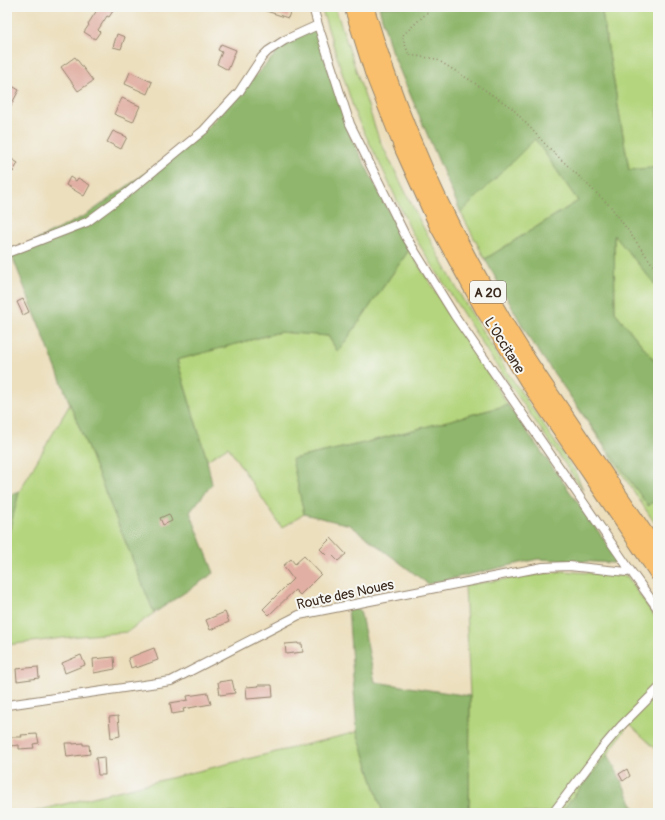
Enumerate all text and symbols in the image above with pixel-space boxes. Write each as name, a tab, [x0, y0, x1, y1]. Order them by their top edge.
road number: A 20	[470, 281, 506, 303]
street label: L'Occitane	[481, 314, 528, 376]
street label: Route des Noues	[295, 576, 396, 613]

